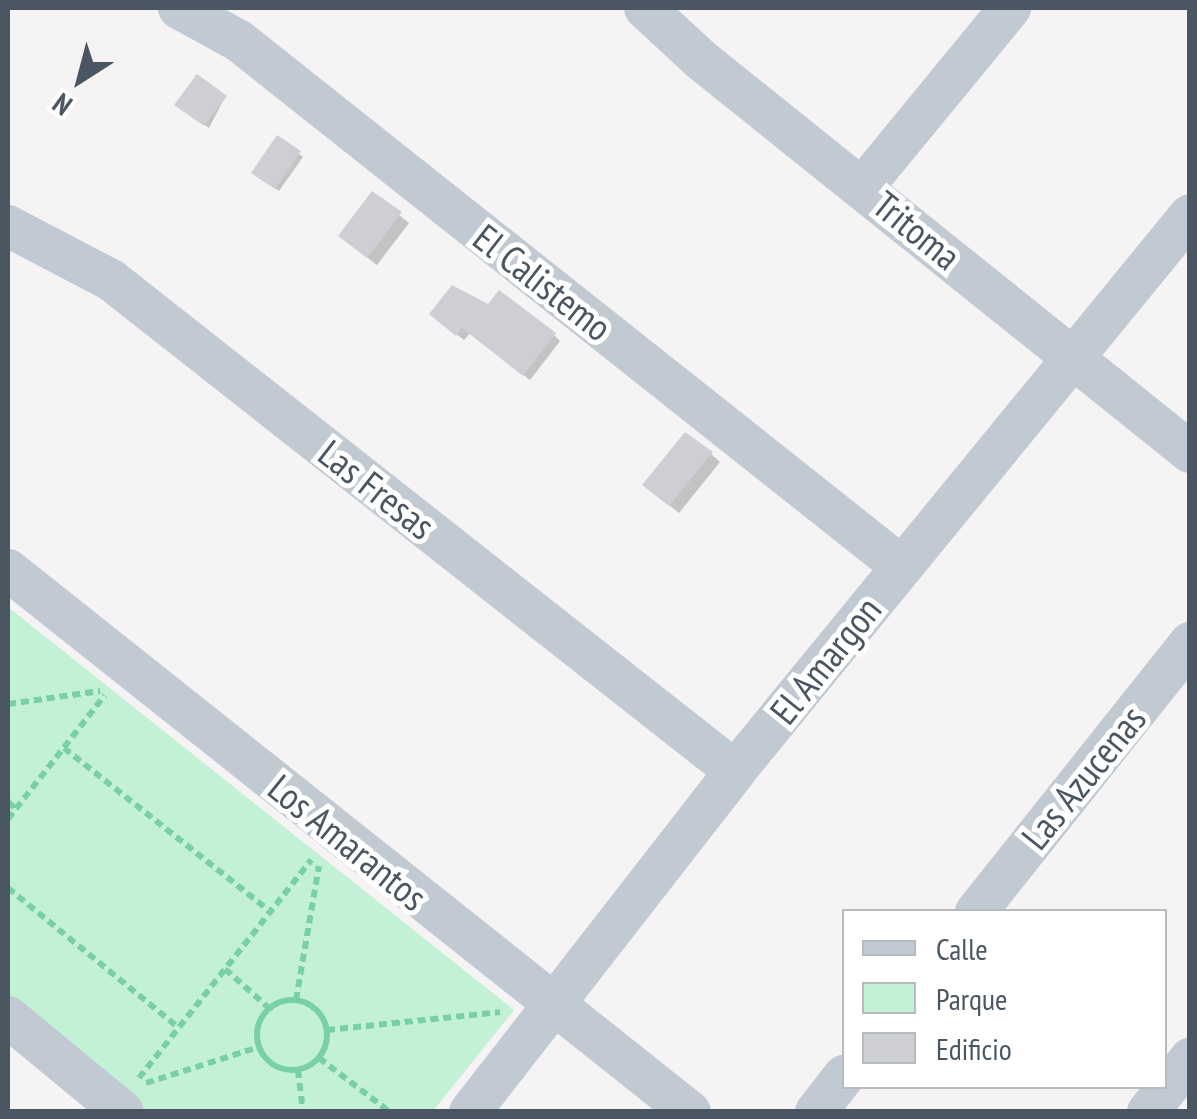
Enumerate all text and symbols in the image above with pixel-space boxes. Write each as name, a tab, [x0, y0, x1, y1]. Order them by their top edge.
north arrow	[30, 30, 130, 130]
text: N	[45, 85, 79, 124]
street label: Tritoma	[864, 181, 970, 279]
street label: El Calistemo	[465, 214, 621, 350]
street label: Las Fresas	[310, 430, 444, 548]
street label: El Amargon	[760, 587, 890, 733]
street label: Las Azucenas	[1011, 696, 1155, 858]
street label: Los Amarantos	[259, 764, 437, 920]
legend	[842, 909, 1167, 1089]
text: Calle	[936, 929, 988, 968]
text: Parque	[936, 979, 1007, 1018]
text: Edificio	[936, 1029, 1012, 1068]

